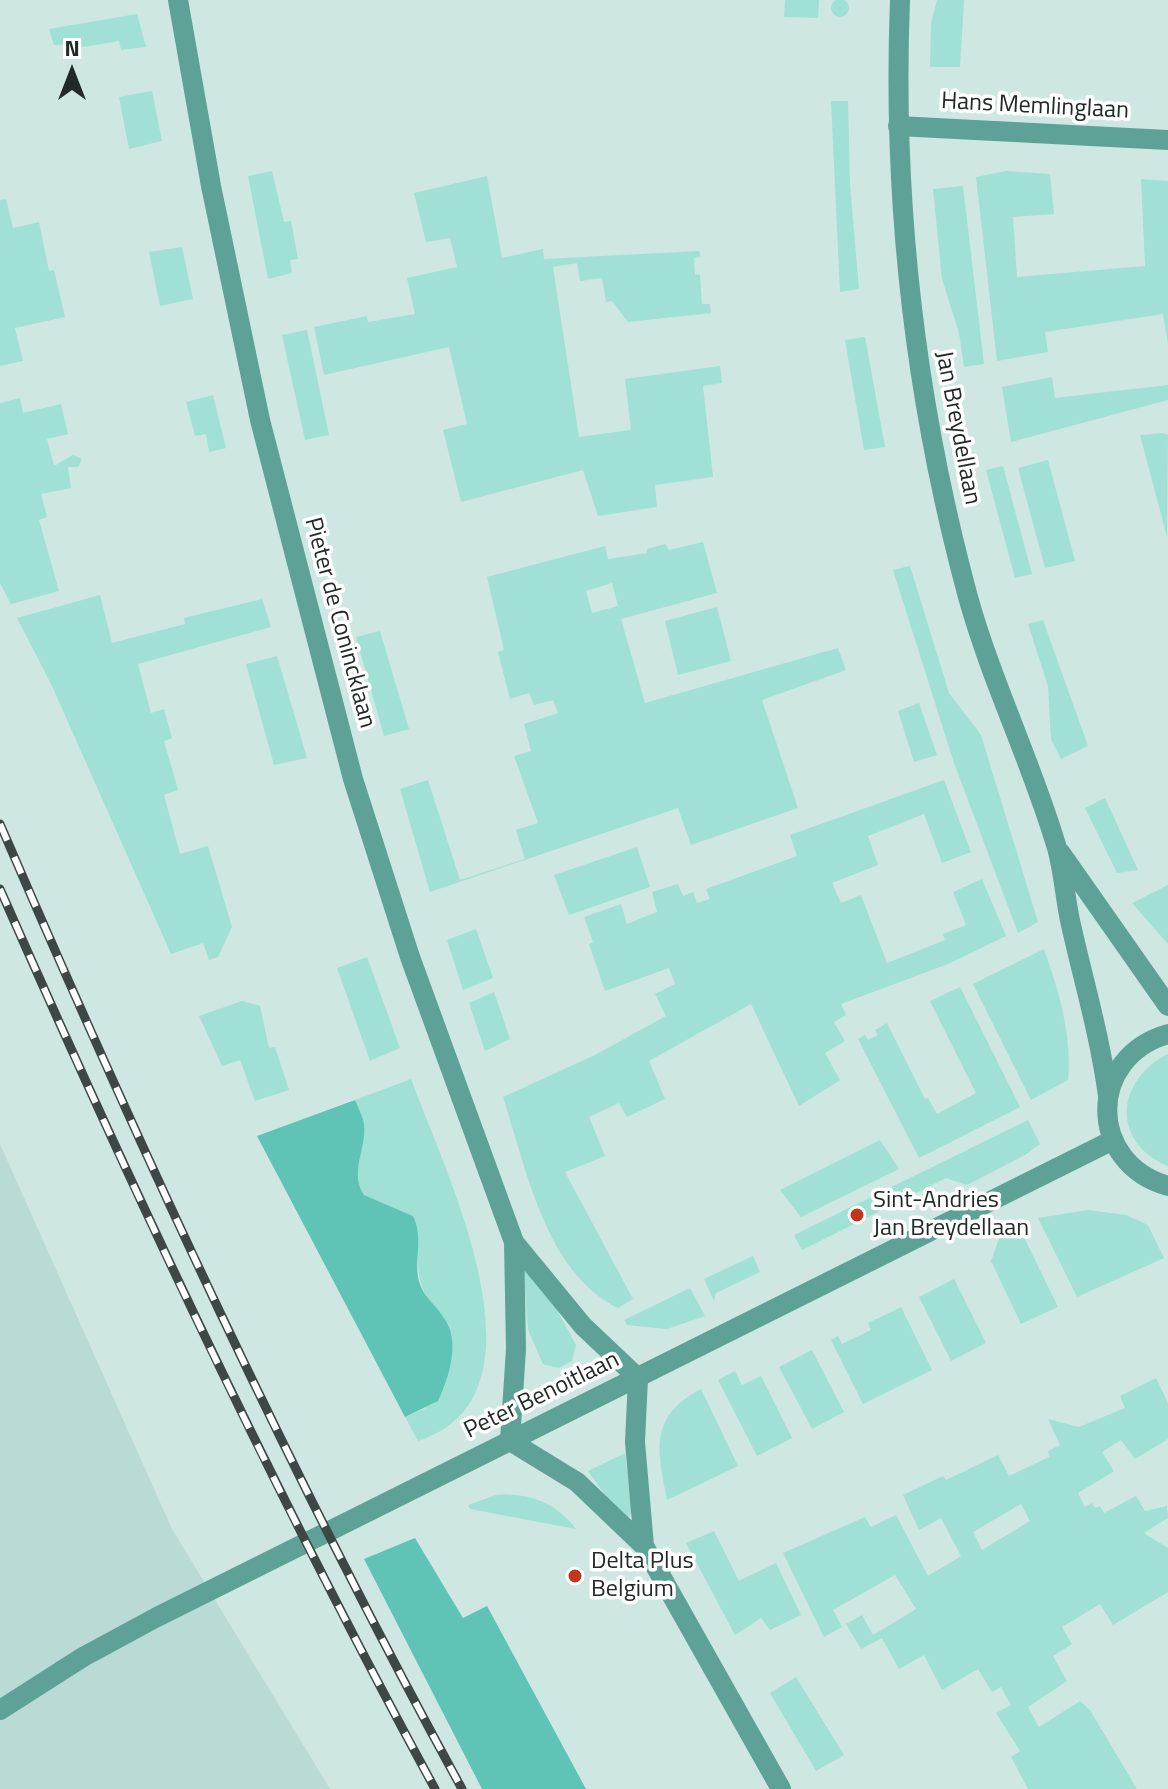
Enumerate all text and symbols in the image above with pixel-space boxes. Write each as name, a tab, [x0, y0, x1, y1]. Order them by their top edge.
text: N	[64, 31, 80, 65]
north arrow	[32, 32, 112, 112]
street label: Hans Memlinglaan	[940, 88, 1130, 126]
street label: Jan Breydellaan	[928, 349, 986, 507]
street label: Pieter de Conincklaan	[297, 515, 381, 731]
place label: Sint-Andries Jan Breydellaan	[873, 1187, 1029, 1243]
marker: Sint-Andries Jan Breydellaan	[848, 1206, 866, 1224]
street label: Peter Benoitlaan	[460, 1346, 624, 1446]
place label: Delta Plus Belgium	[591, 1548, 694, 1604]
marker: Delta Plus Belgium	[566, 1567, 584, 1585]

